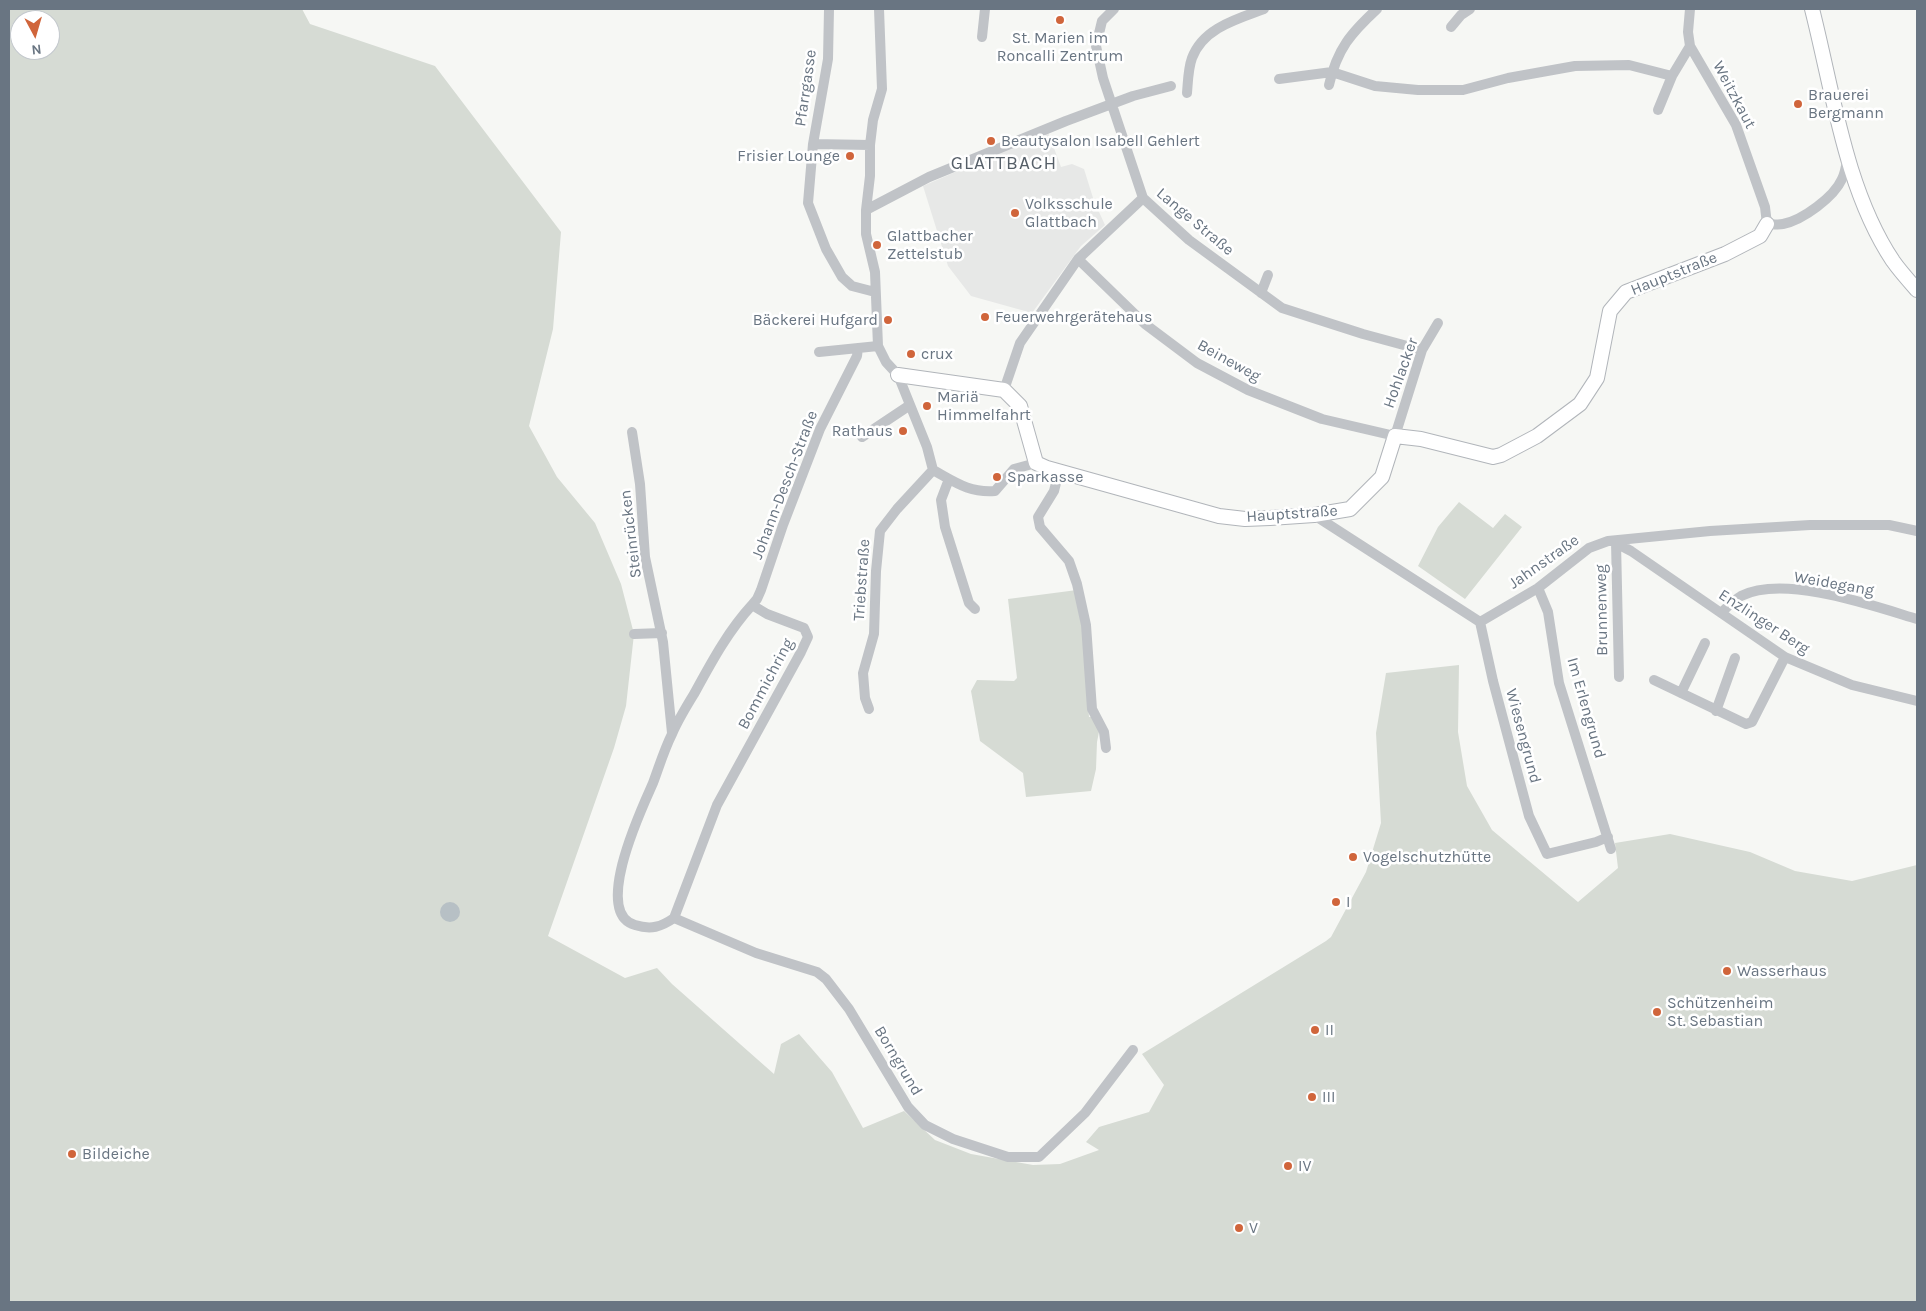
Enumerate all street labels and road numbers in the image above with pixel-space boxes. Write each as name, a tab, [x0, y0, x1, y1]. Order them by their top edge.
street label: Pfarrgasse	[791, 48, 821, 128]
street label: Weitzkaut	[1708, 58, 1760, 132]
street label: Lange Straße	[1152, 184, 1238, 260]
street label: Hauptstraße	[1628, 248, 1720, 300]
street label: Hohlacker	[1379, 335, 1423, 411]
street label: Beineweg	[1194, 336, 1264, 386]
street label: Johann-Desch-Straße	[748, 408, 822, 562]
street label: Steinrücken	[616, 489, 646, 579]
street label: Hauptstraße	[1246, 501, 1338, 527]
street label: Jahnstraße	[1505, 531, 1583, 593]
street label: Triebstraße	[850, 538, 874, 622]
street label: Brunnenweg	[1592, 564, 1612, 656]
street label: Weidegang	[1792, 568, 1876, 600]
street label: Enzlinger Berg	[1715, 585, 1813, 659]
street label: Bommichring	[734, 635, 798, 733]
street label: Im Erlengrund	[1562, 655, 1610, 761]
street label: Wiesengrund	[1501, 687, 1545, 785]
street label: Borngrund	[870, 1023, 926, 1099]

